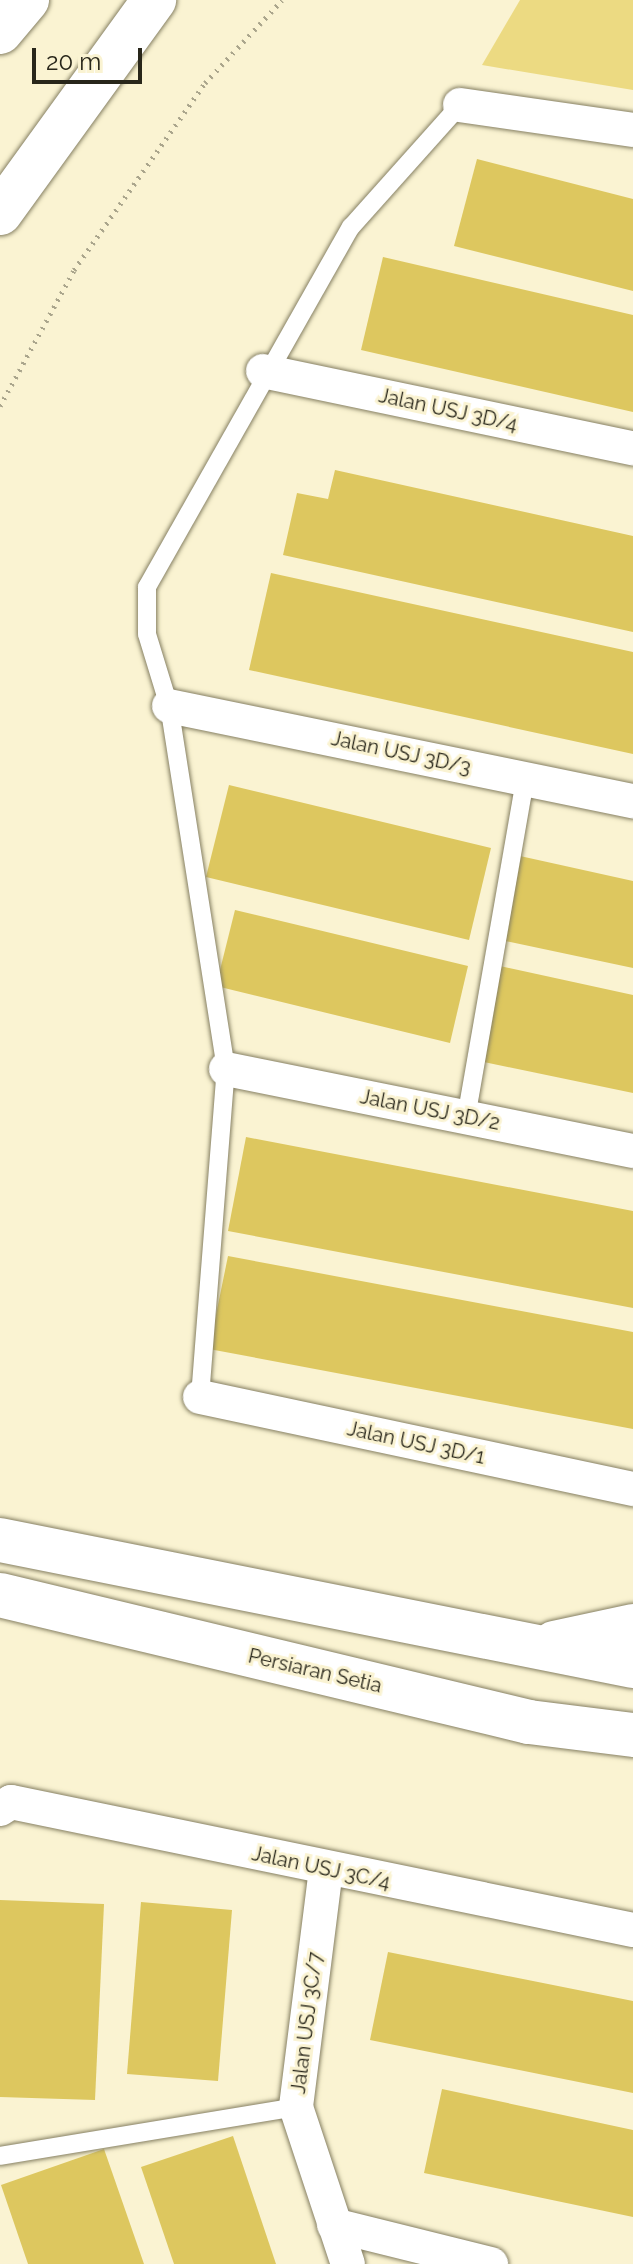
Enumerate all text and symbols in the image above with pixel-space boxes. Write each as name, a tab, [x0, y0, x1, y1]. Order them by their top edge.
scale bar	[36, 32, 146, 82]
text: 20 m	[46, 47, 101, 76]
street label: Jalan USJ 3D/4	[376, 384, 520, 436]
street label: Jalan USJ 3D/3	[329, 726, 473, 780]
street label: Jalan USJ 3D/2	[358, 1085, 502, 1135]
street label: Jalan USJ 3D/1	[345, 1417, 487, 1469]
street label: Persiaran Setia	[246, 1644, 384, 1698]
street label: Jalan USJ 3C/4	[250, 1842, 392, 1894]
street label: Jalan USJ 3C/7	[286, 1951, 328, 2095]

